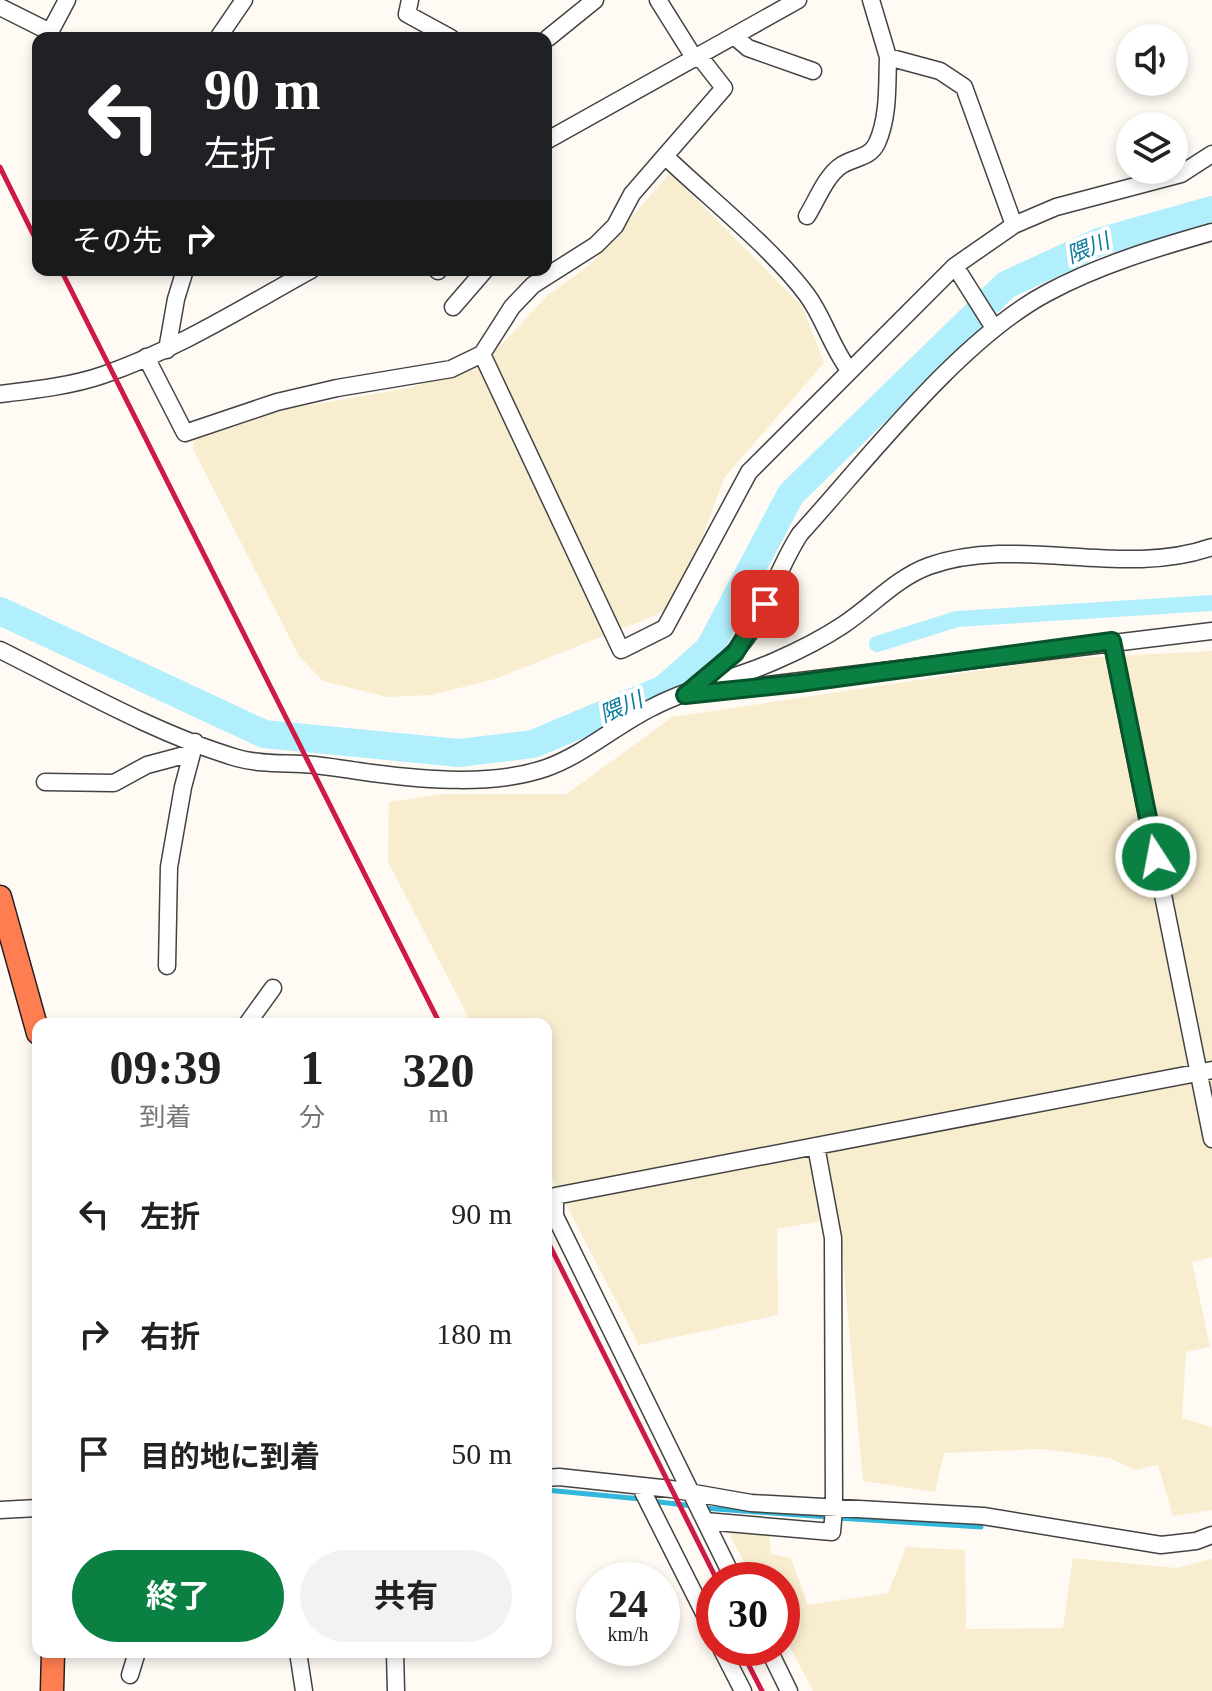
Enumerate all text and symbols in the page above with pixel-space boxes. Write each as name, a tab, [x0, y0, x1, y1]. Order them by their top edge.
map controls	[1116, 24, 1188, 184]
button: sound	[1116, 24, 1188, 96]
text: 90 m	[204, 59, 321, 121]
icon: left	[72, 64, 176, 168]
button: layers	[1116, 112, 1188, 184]
text: 左折	[204, 134, 276, 174]
icon: right	[178, 216, 222, 260]
text: その先	[72, 224, 162, 257]
water label: 隈川	[1063, 227, 1115, 268]
pin	[731, 570, 799, 638]
icon: arrive	[743, 582, 787, 626]
water label: 隈川	[596, 686, 648, 727]
position arrow	[1114, 815, 1198, 899]
text: 09:39	[110, 1041, 221, 1094]
text: 1	[300, 1041, 324, 1094]
text: 320	[403, 1044, 475, 1097]
text: m	[428, 1099, 449, 1128]
text: 到着	[139, 1103, 192, 1132]
text: 分	[299, 1103, 325, 1132]
icon: left	[72, 1192, 116, 1236]
text: 90 m	[451, 1197, 512, 1230]
text: 左折	[140, 1200, 200, 1233]
icon: right	[72, 1312, 116, 1356]
text: 180 m	[436, 1317, 512, 1350]
text: 右折	[140, 1320, 200, 1353]
icon: arrive	[72, 1432, 116, 1476]
text: 50 m	[451, 1437, 512, 1470]
text: 目的地に到着	[140, 1440, 320, 1473]
button: 終了	[72, 1550, 284, 1642]
button: 共有	[300, 1550, 512, 1642]
speed limit sign: 30	[696, 1562, 800, 1666]
text: 24	[608, 1581, 648, 1626]
text: km/h	[607, 1623, 649, 1645]

